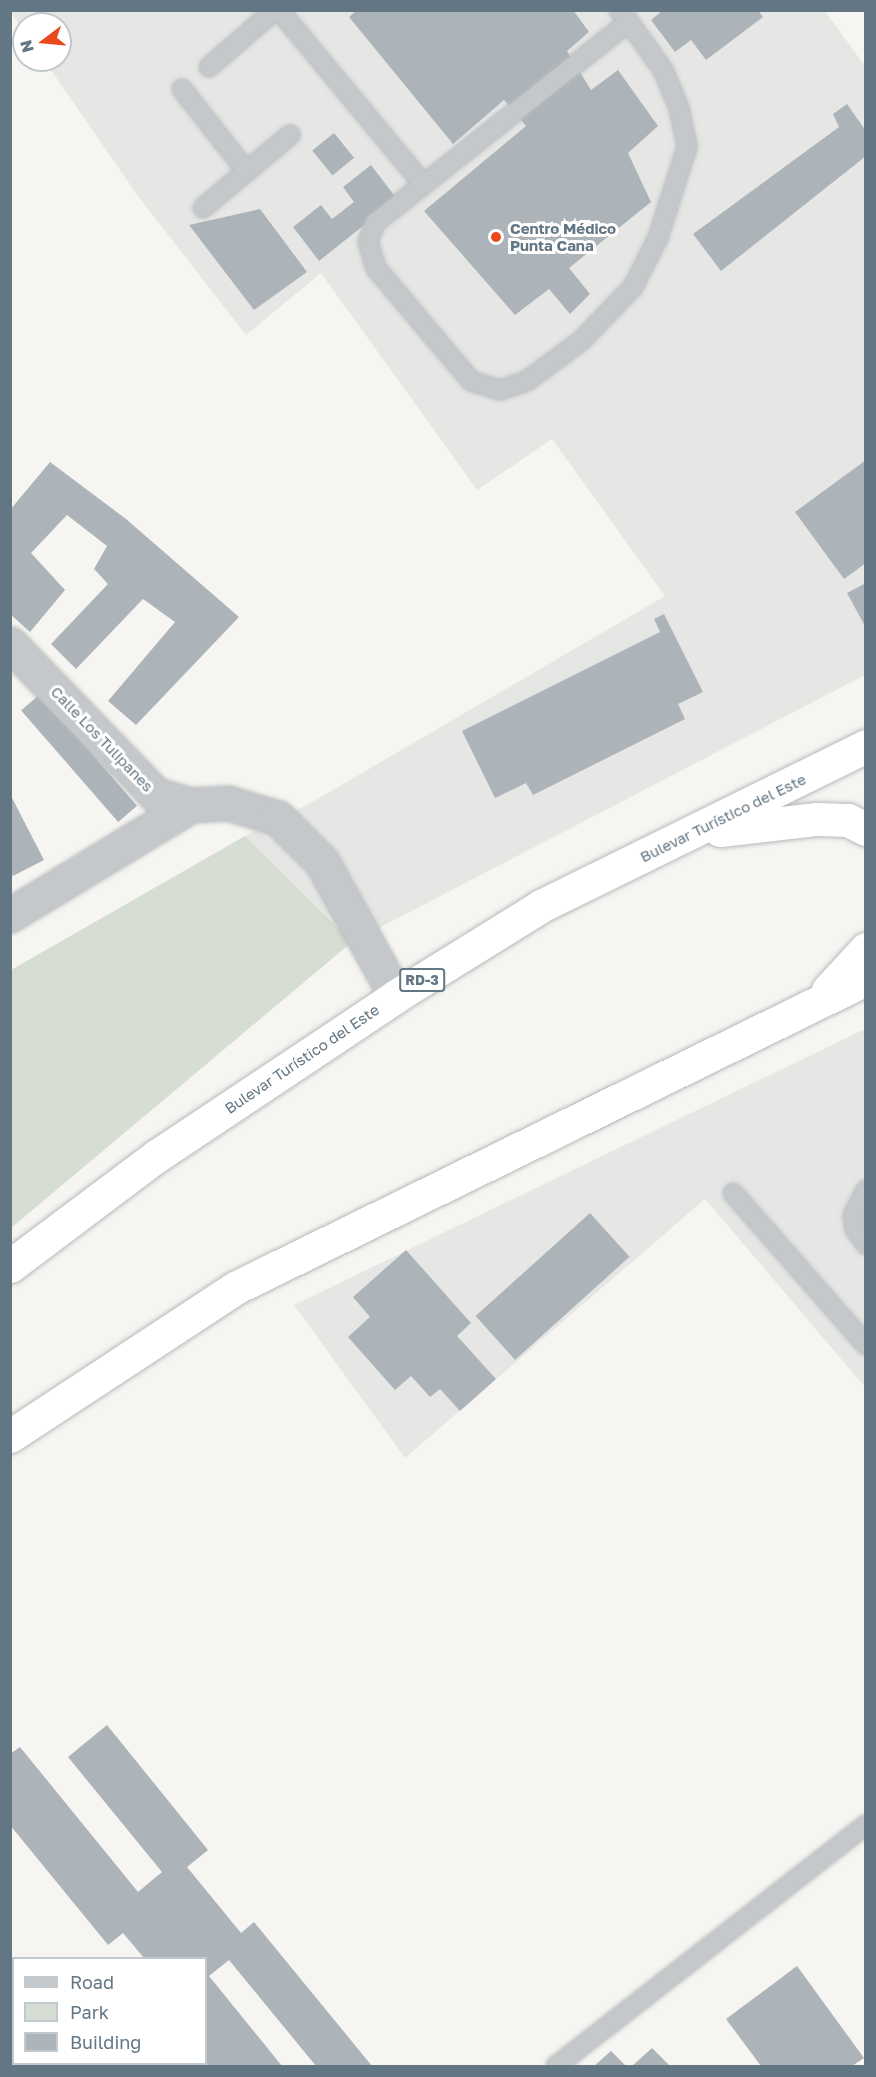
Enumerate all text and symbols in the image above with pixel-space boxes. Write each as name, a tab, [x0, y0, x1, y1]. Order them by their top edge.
north arrow	[12, 12, 72, 72]
text: N	[15, 38, 38, 55]
place label: Centro Médico Punta Cana	[510, 219, 616, 254]
marker: Centro Médico Punta Cana	[487, 228, 505, 246]
street label: Calle Los Tulipanes	[47, 683, 157, 795]
street label: Bulevar Turístico del Este	[637, 770, 809, 866]
road number: RD-3	[398, 969, 446, 991]
street label: Bulevar Turístico del Este	[221, 1001, 383, 1117]
legend	[12, 1957, 207, 2065]
text: Road	[70, 1971, 114, 1993]
text: Park	[70, 2001, 109, 2023]
text: Building	[70, 2031, 141, 2053]

